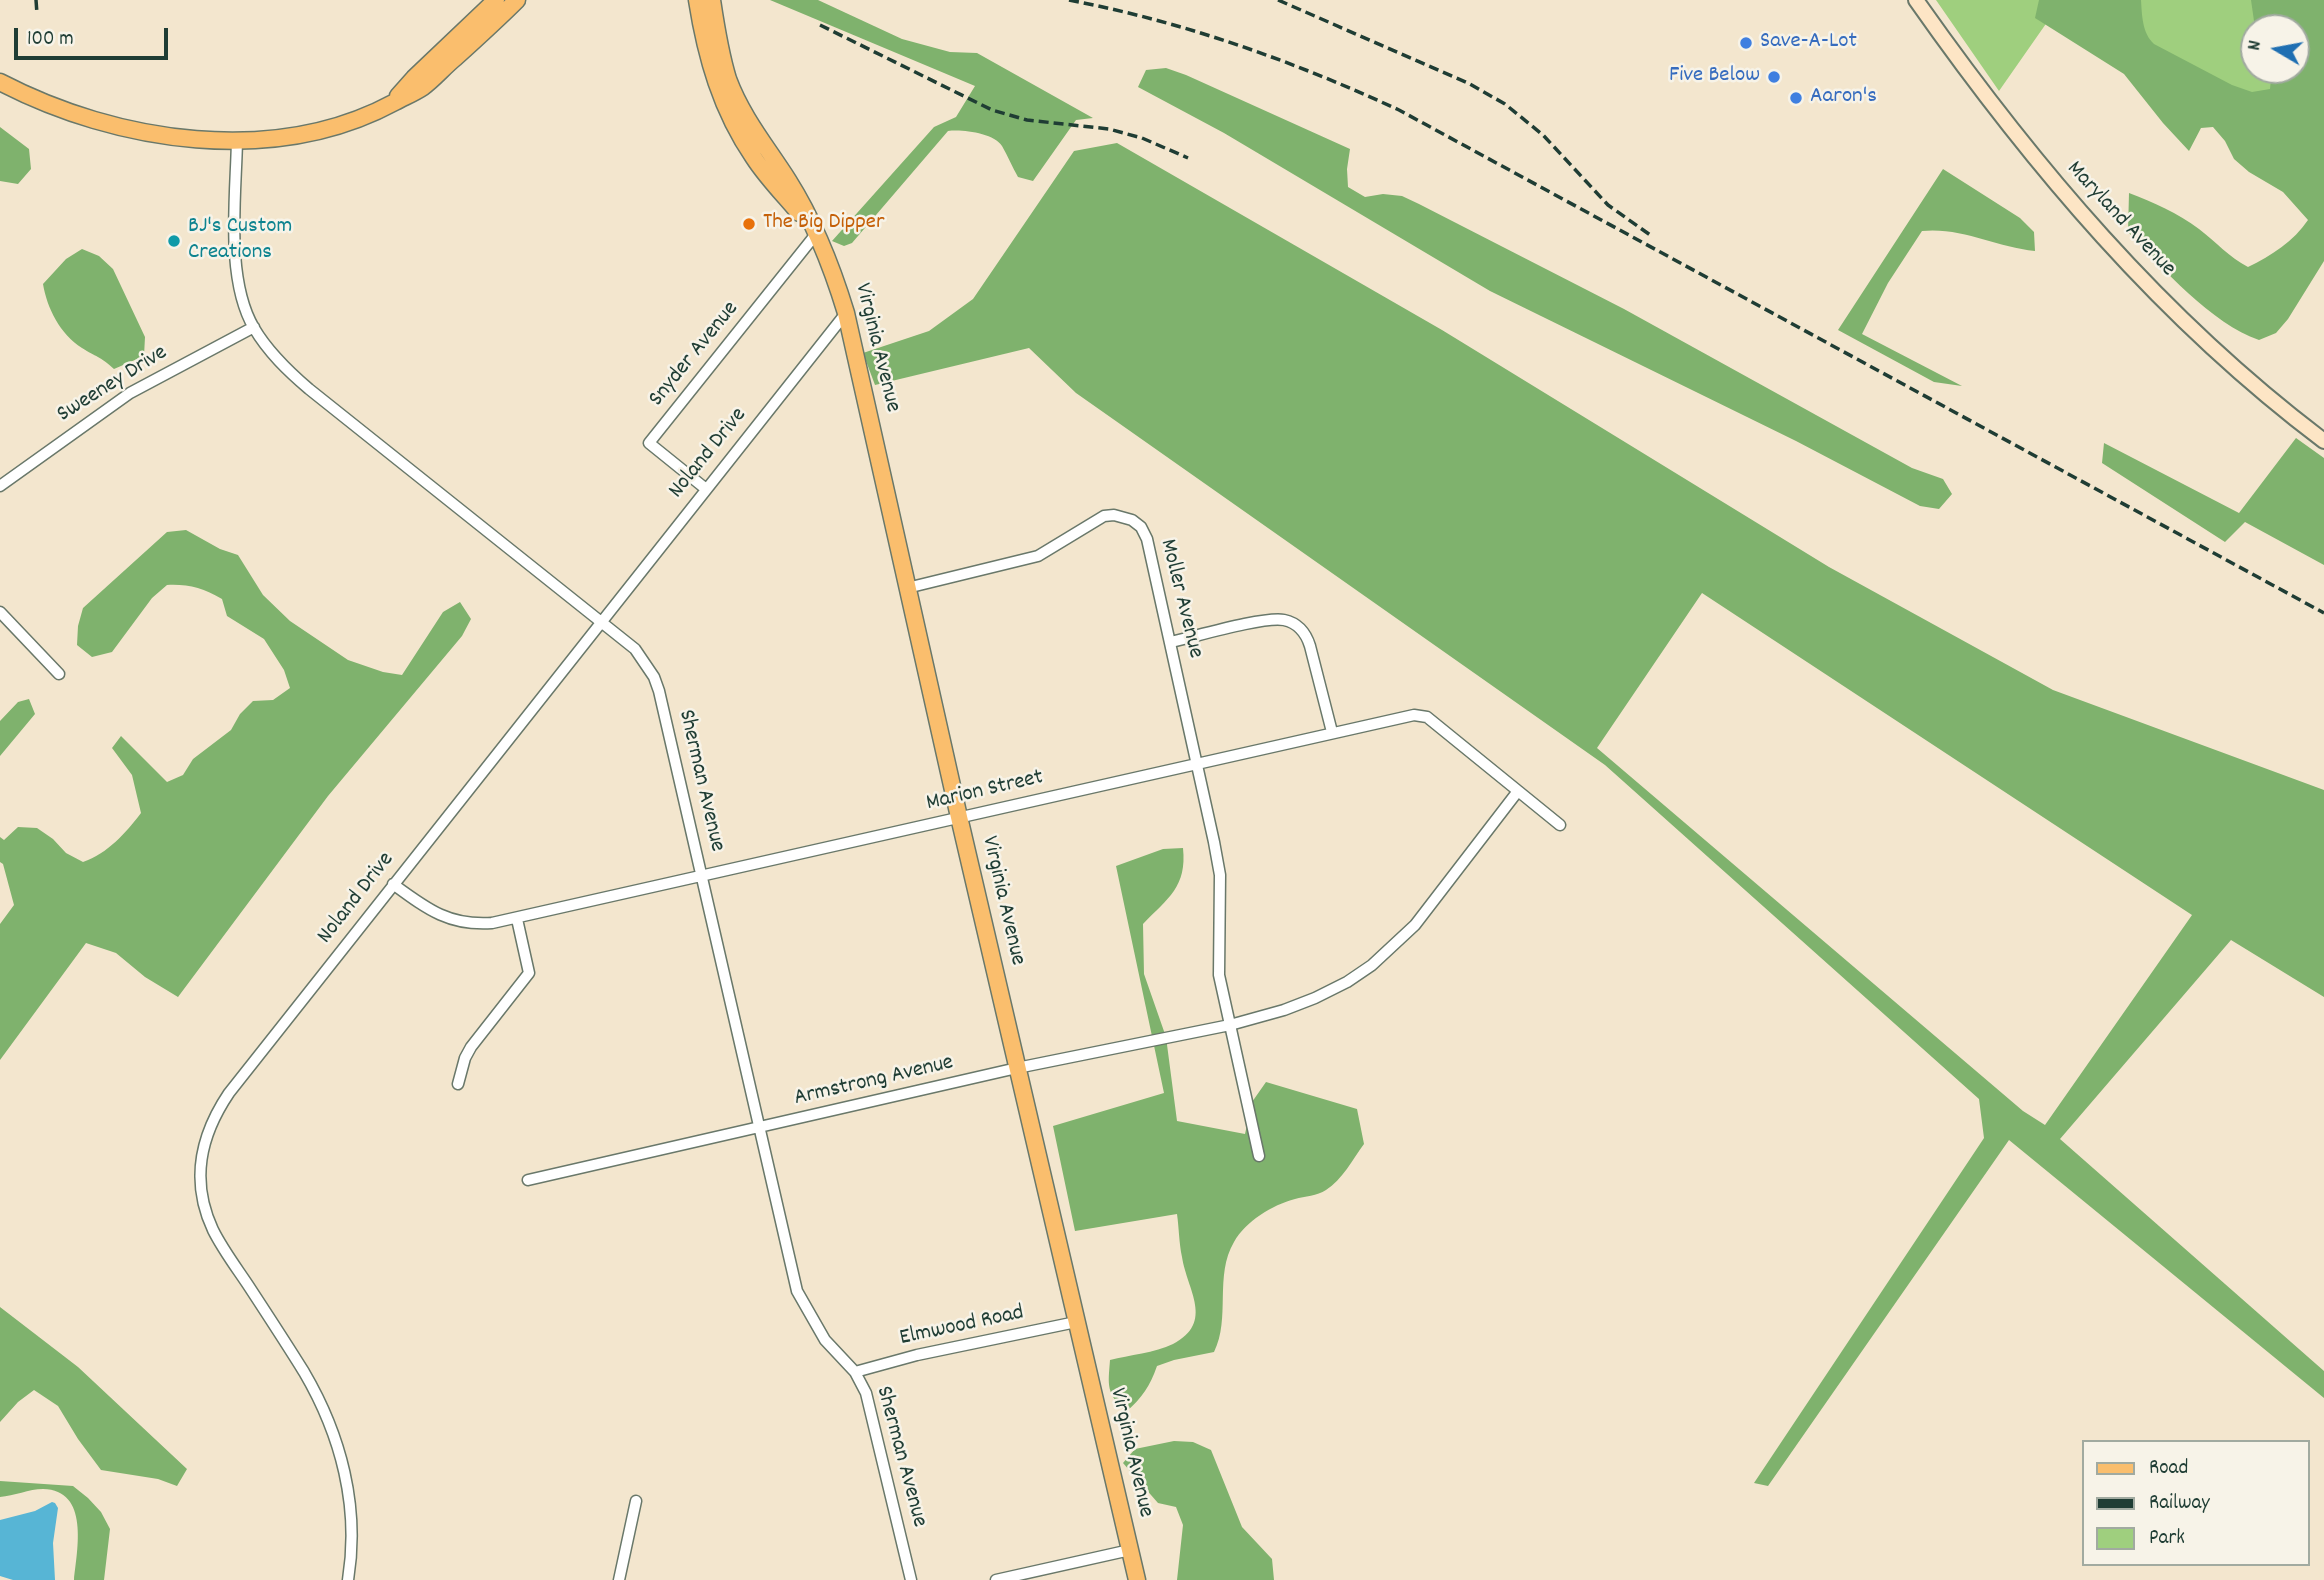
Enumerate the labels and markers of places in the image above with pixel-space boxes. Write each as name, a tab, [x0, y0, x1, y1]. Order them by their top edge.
place label: Save-A-Lot	[1760, 29, 1857, 57]
marker: Save-A-Lot	[1738, 35, 1754, 51]
place label: Five Below	[1669, 63, 1760, 91]
marker: Five Below	[1766, 69, 1782, 85]
place label: Aaron's	[1810, 84, 1877, 112]
marker: Aaron's	[1788, 90, 1804, 106]
place label: The Big Dipper	[763, 210, 885, 238]
place label: BJ's Custom Creations	[188, 214, 292, 268]
marker: The Big Dipper	[741, 216, 757, 232]
marker: BJ's Custom Creations	[166, 233, 182, 249]

